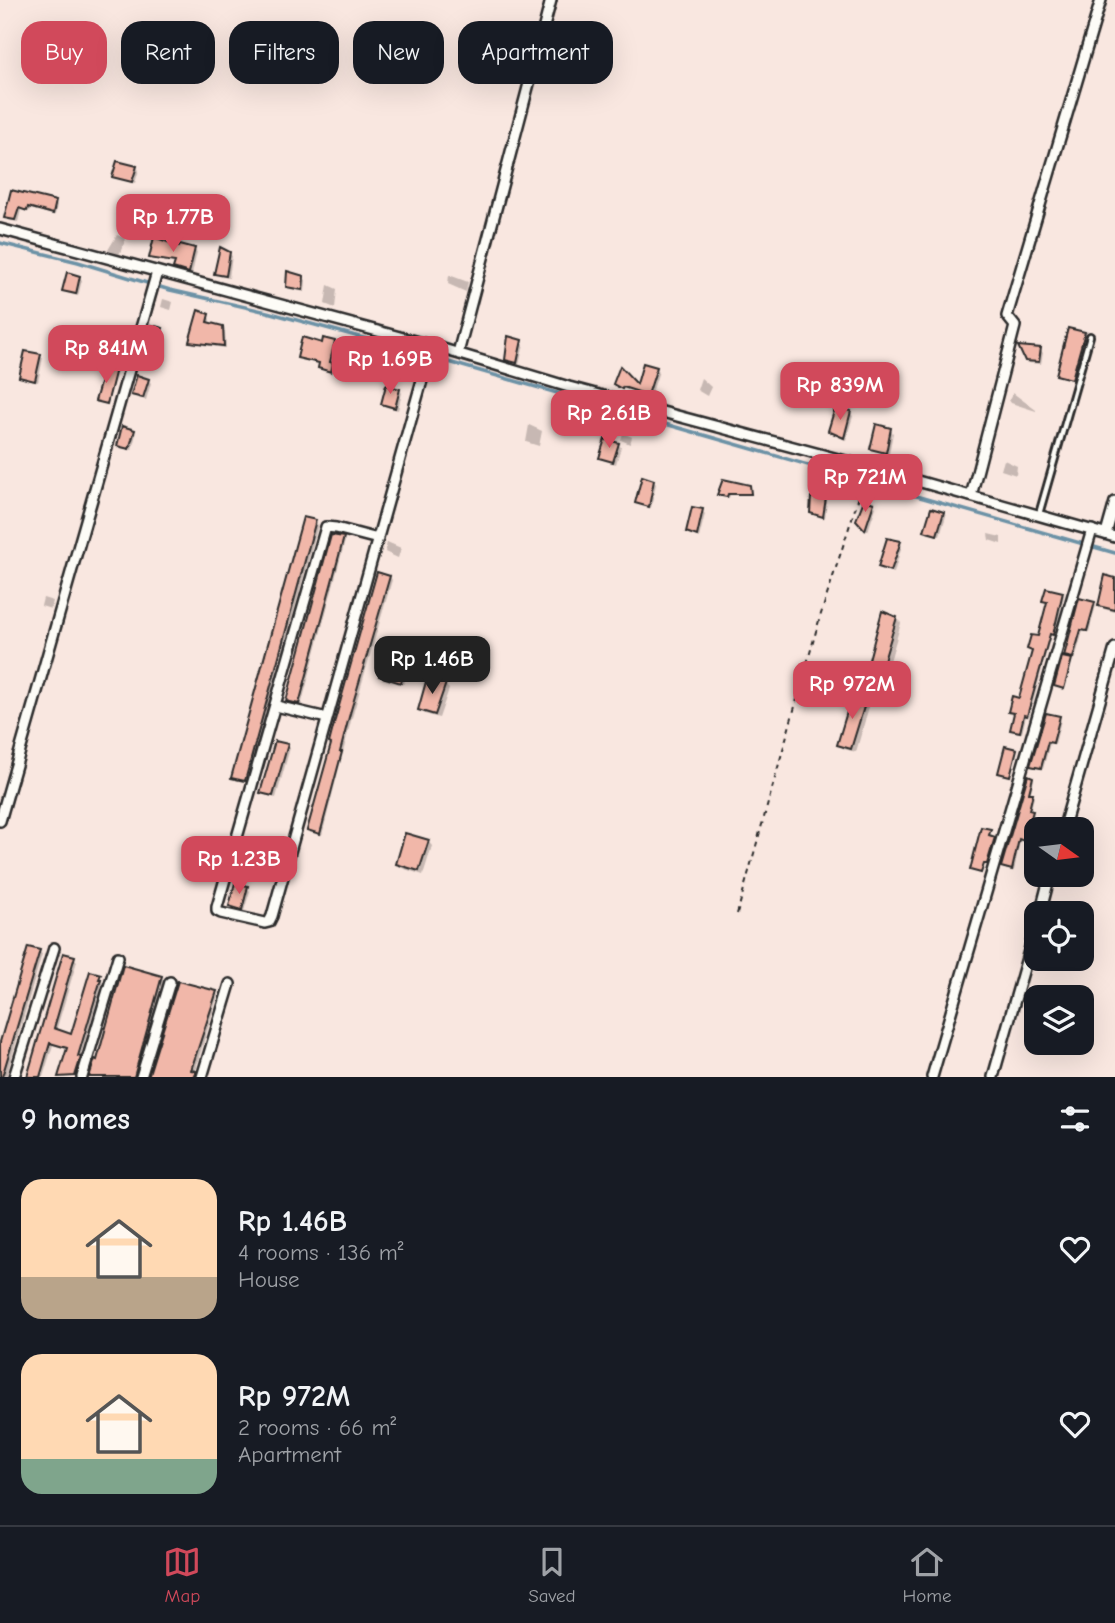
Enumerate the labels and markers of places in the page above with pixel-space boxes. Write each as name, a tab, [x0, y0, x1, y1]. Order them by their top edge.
pin: Rp 1.77B	[101, 194, 245, 254]
pin: Rp 841M	[41, 326, 171, 385]
pin: Rp 1.69B	[318, 336, 462, 396]
pin: Rp 839M	[775, 362, 905, 422]
pin: Rp 2.61B	[537, 391, 681, 450]
pin: Rp 721M	[800, 454, 930, 514]
pin: Rp 1.46B	[360, 636, 504, 696]
pin: Rp 972M	[787, 662, 917, 721]
pin: Rp 1.23B	[167, 836, 311, 896]

